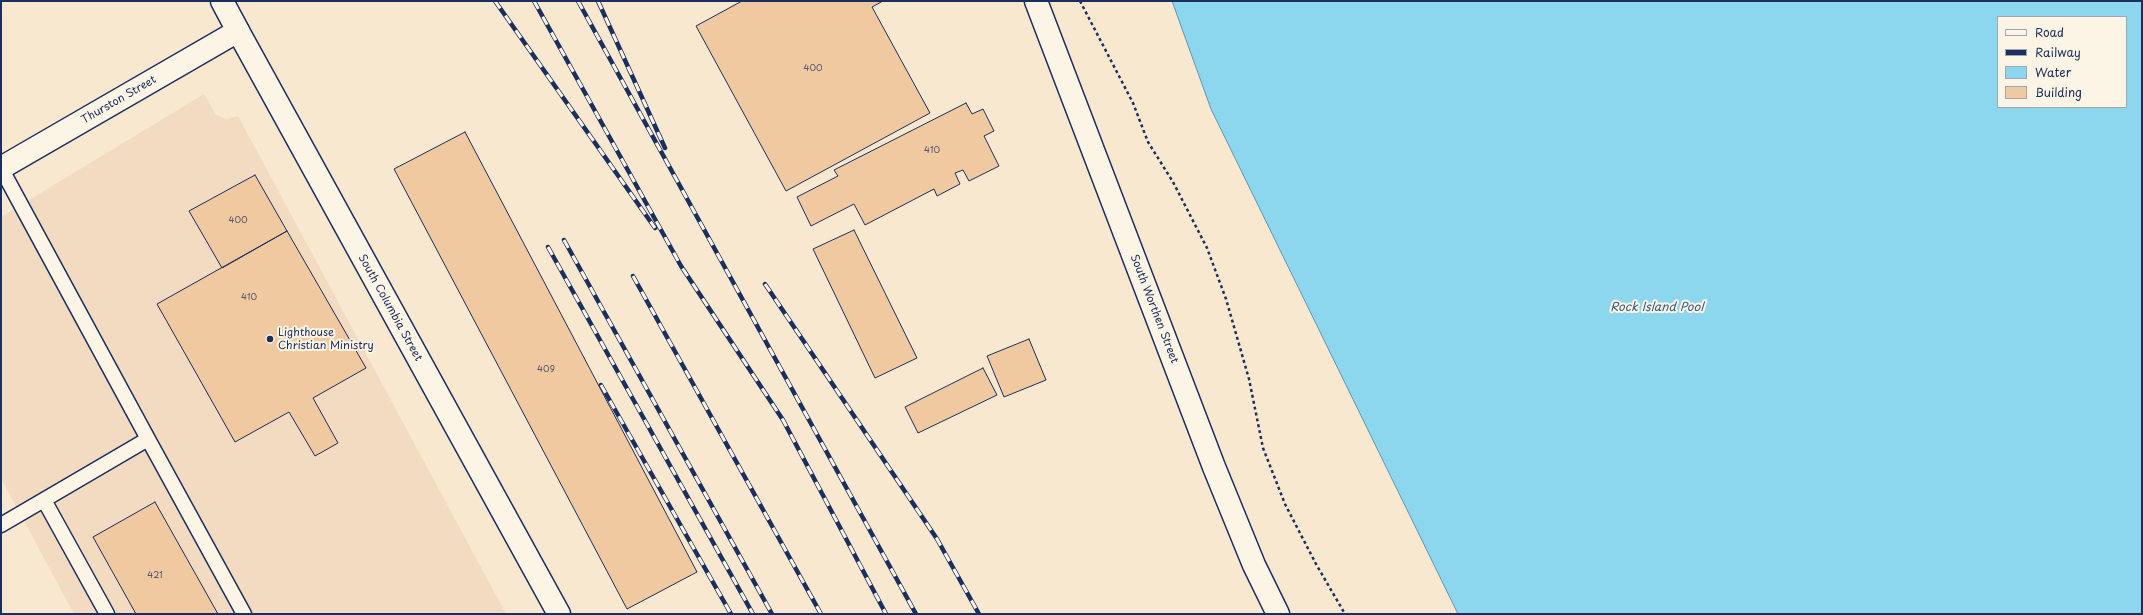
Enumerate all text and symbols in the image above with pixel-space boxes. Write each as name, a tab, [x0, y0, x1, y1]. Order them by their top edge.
legend	[1997, 16, 2127, 108]
text: Road	[2035, 23, 2064, 41]
text: Railway	[2035, 43, 2081, 61]
text: Water	[2035, 63, 2071, 81]
house number: 400	[803, 64, 823, 74]
street label: Thurston Street	[79, 73, 159, 127]
text: Building	[2035, 83, 2082, 101]
house number: 410	[924, 146, 940, 156]
house number: 400	[228, 216, 248, 226]
street label: South Columbia Street	[355, 252, 425, 364]
street label: South Worthen Street	[1127, 253, 1181, 365]
house number: 410	[241, 293, 257, 303]
water label: Rock Island Pool	[1610, 301, 1704, 315]
place label: Lighthouse Christian Ministry	[278, 326, 374, 352]
marker: Lighthouse Christian Ministry	[265, 334, 275, 344]
house number: 409	[537, 365, 555, 375]
house number: 421	[147, 571, 163, 581]

